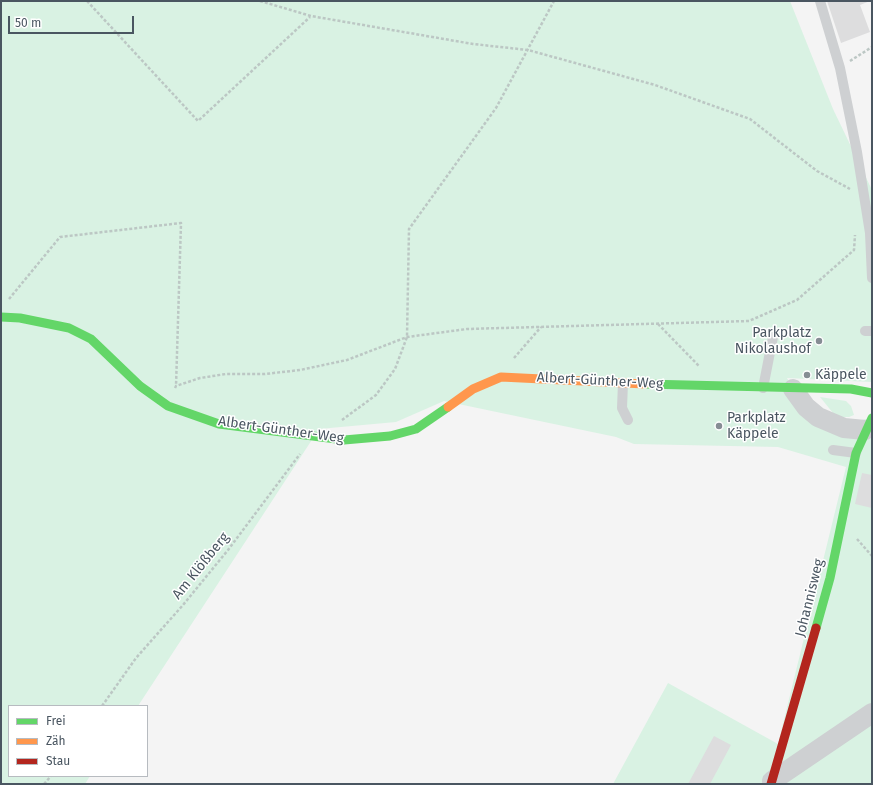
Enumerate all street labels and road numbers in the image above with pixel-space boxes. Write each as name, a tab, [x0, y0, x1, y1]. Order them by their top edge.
street label: Albert-Günther-Weg	[536, 369, 664, 393]
street label: Albert-Günther-Weg	[217, 413, 345, 447]
street label: Am Klößberg	[169, 529, 233, 603]
street label: Johannisweg	[792, 557, 828, 639]

